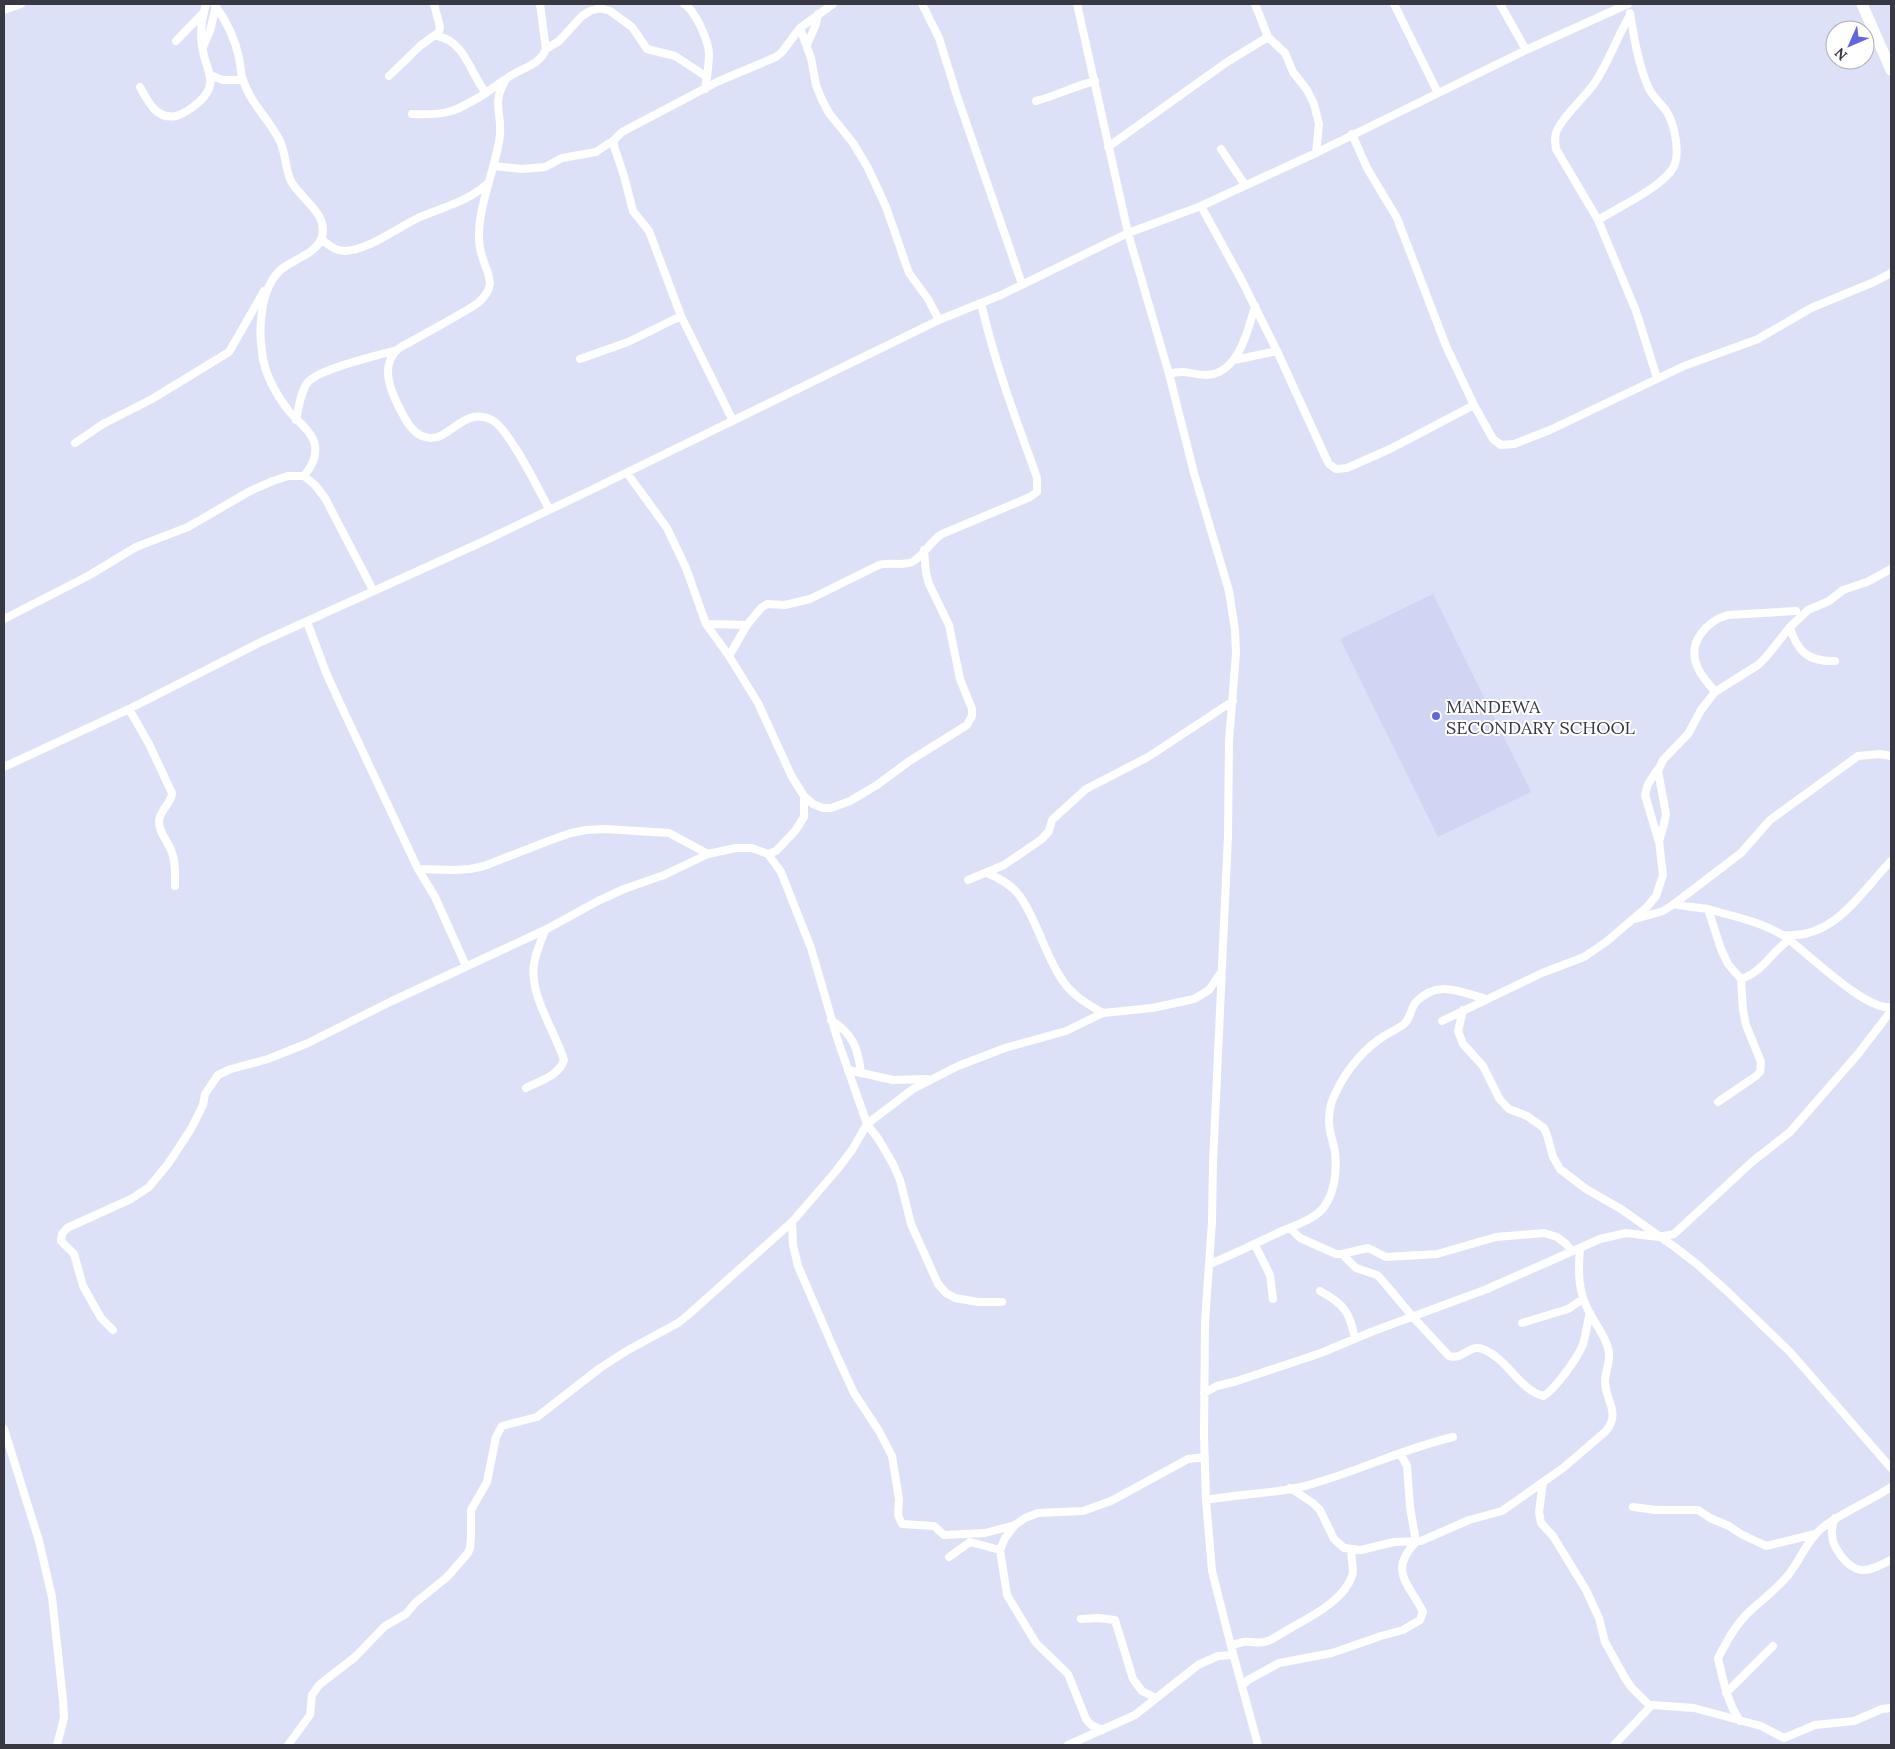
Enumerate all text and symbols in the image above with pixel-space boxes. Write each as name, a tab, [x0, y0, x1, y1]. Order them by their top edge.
north arrow	[1825, 20, 1875, 70]
text: N	[1830, 44, 1851, 64]
place label: MANDEWA SECONDARY SCHOOL	[1446, 695, 1636, 739]
marker: MANDEWA SECONDARY SCHOOL	[1430, 710, 1442, 722]

